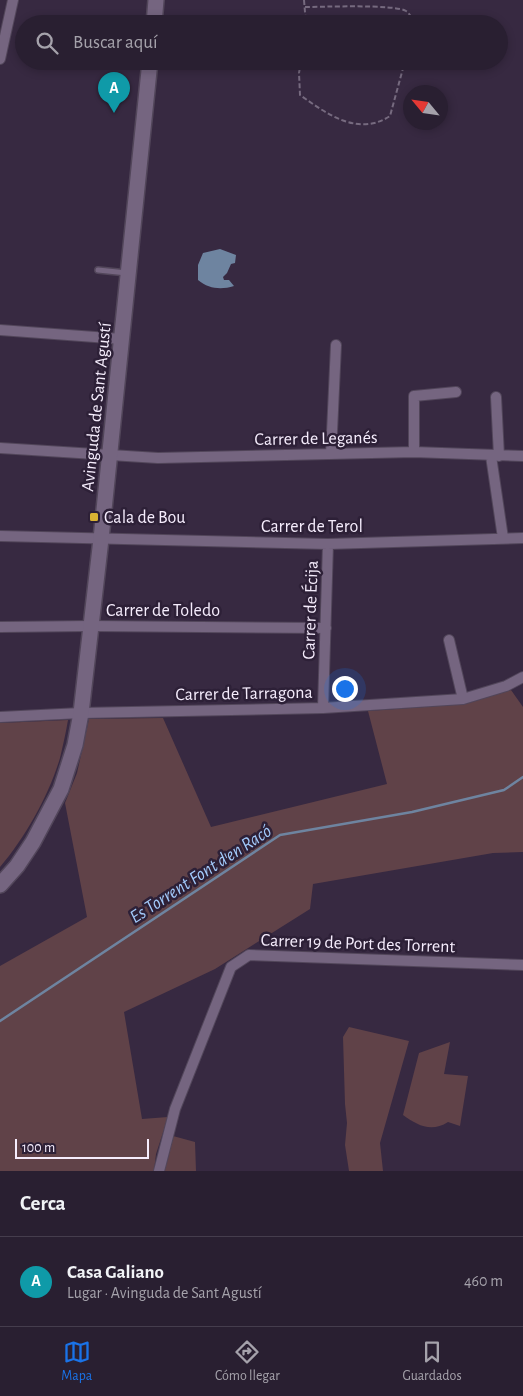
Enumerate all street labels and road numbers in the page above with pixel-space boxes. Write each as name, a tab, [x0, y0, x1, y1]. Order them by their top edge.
street label: Avinguda de Sant Agustí	[79, 321, 115, 493]
street label: Carrer de Leganés	[254, 429, 378, 449]
street label: Carrer de Terol	[261, 518, 363, 536]
street label: Carrer de Écija	[297, 560, 322, 660]
street label: Carrer de Toledo	[106, 602, 220, 620]
street label: Carrer de Tarragona	[175, 684, 313, 704]
street label: Carrer 19 de Port des Torrent	[260, 932, 456, 956]

